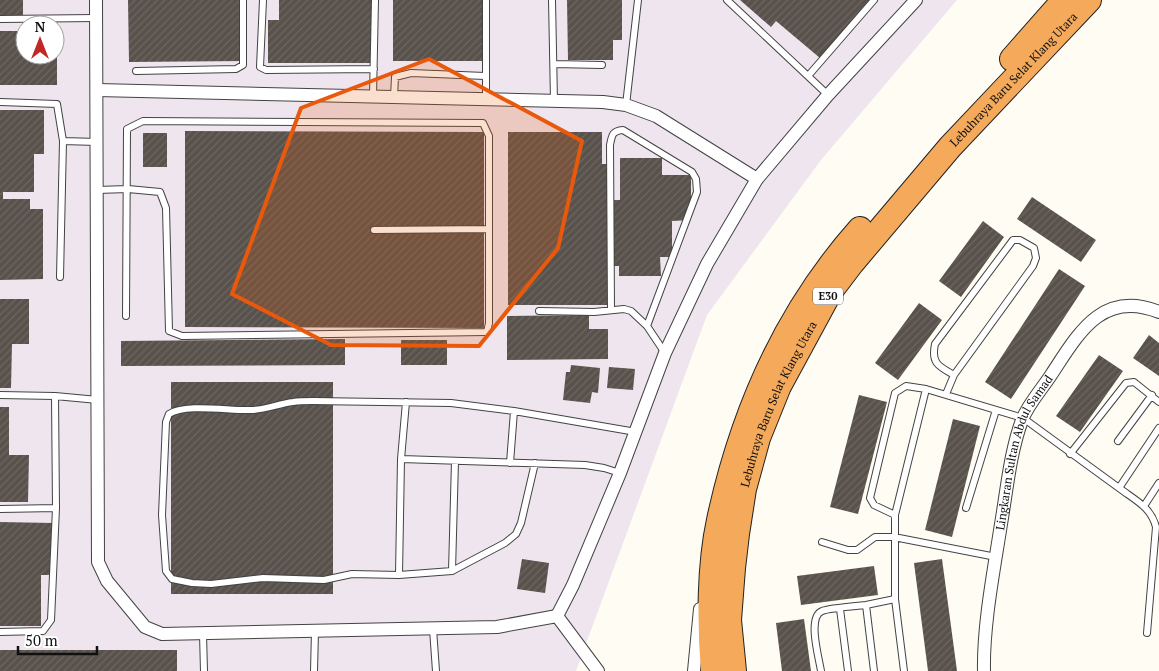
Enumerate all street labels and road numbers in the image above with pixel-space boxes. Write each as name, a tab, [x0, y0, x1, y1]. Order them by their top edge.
street label: Lebuhraya Baru Selat Klang Utara	[946, 9, 1080, 150]
road number: E30	[813, 288, 843, 304]
street label: Lebuhraya Baru Selat Klang Utara	[737, 318, 820, 489]
street label: Lingkaran Sultan Abdul Samad	[992, 372, 1056, 531]

